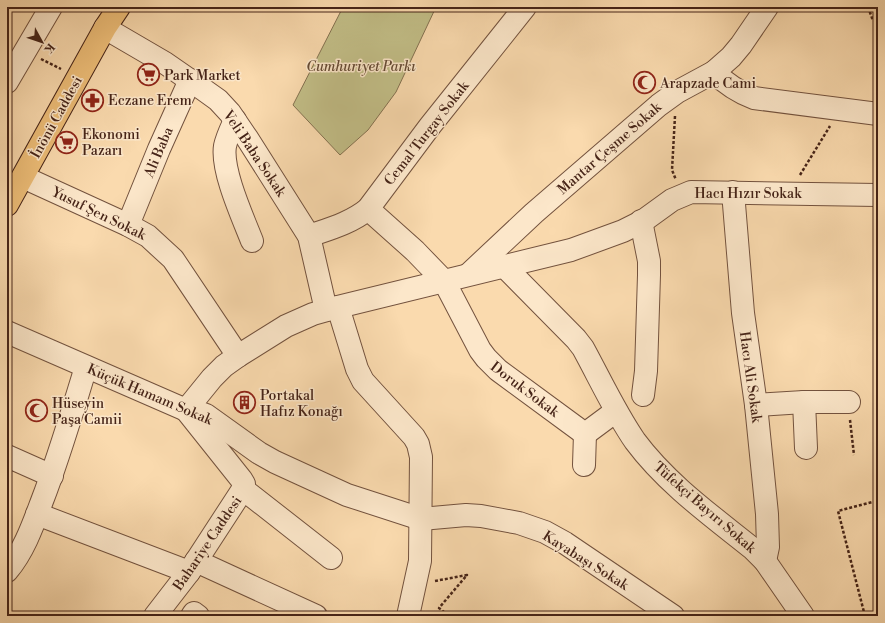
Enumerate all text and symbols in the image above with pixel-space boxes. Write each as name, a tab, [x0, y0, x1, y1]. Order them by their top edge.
north arrow	[22, 22, 62, 62]
text: K	[40, 40, 57, 57]
park label: Cumhuriyet Parkı	[306, 58, 416, 76]
supermarket icon: Park Market	[136, 62, 162, 88]
place label: Park Market	[164, 67, 241, 85]
mosque icon: Arapzade Cami	[632, 70, 658, 96]
street label: İnönü Caddesi	[25, 72, 87, 162]
place label: Arapzade Cami	[659, 75, 756, 93]
street label: Cemal Turgay Sokak	[380, 77, 474, 189]
pharmacy icon: Eczane Erem	[79, 87, 105, 113]
place label: Eczane Erem	[108, 92, 192, 110]
street label: Mantar Çeşme Sokak	[554, 98, 666, 199]
street label: Veli Baba Sokak	[218, 106, 290, 201]
street label: Ali Baba	[140, 124, 178, 181]
place label: Ekonomi Pazarı	[82, 126, 140, 160]
supermarket icon: Ekonomi Pazarı	[54, 129, 80, 155]
street label: Yusuf Şen Sokak	[48, 183, 149, 245]
street label: Hacı Hızır Sokak	[694, 185, 802, 203]
street label: Hacı Ali Sokak	[735, 330, 765, 425]
street label: Doruk Sokak	[486, 358, 563, 422]
street label: Küçük Hamam Sokak	[84, 360, 216, 430]
place label: Portakal Hafız Konağı	[260, 387, 343, 421]
building icon: Portakal Hafız Konağı	[232, 390, 258, 416]
place label: Hüseyin Paşa Camii	[52, 395, 123, 429]
mosque icon: Hüseyin Paşa Camii	[23, 398, 49, 424]
street label: Tüfekçi Bayırı Sokak	[649, 458, 760, 558]
street label: Bahariye Caddesi	[169, 493, 246, 595]
street label: Kayabaşı Sokak	[539, 527, 633, 595]

